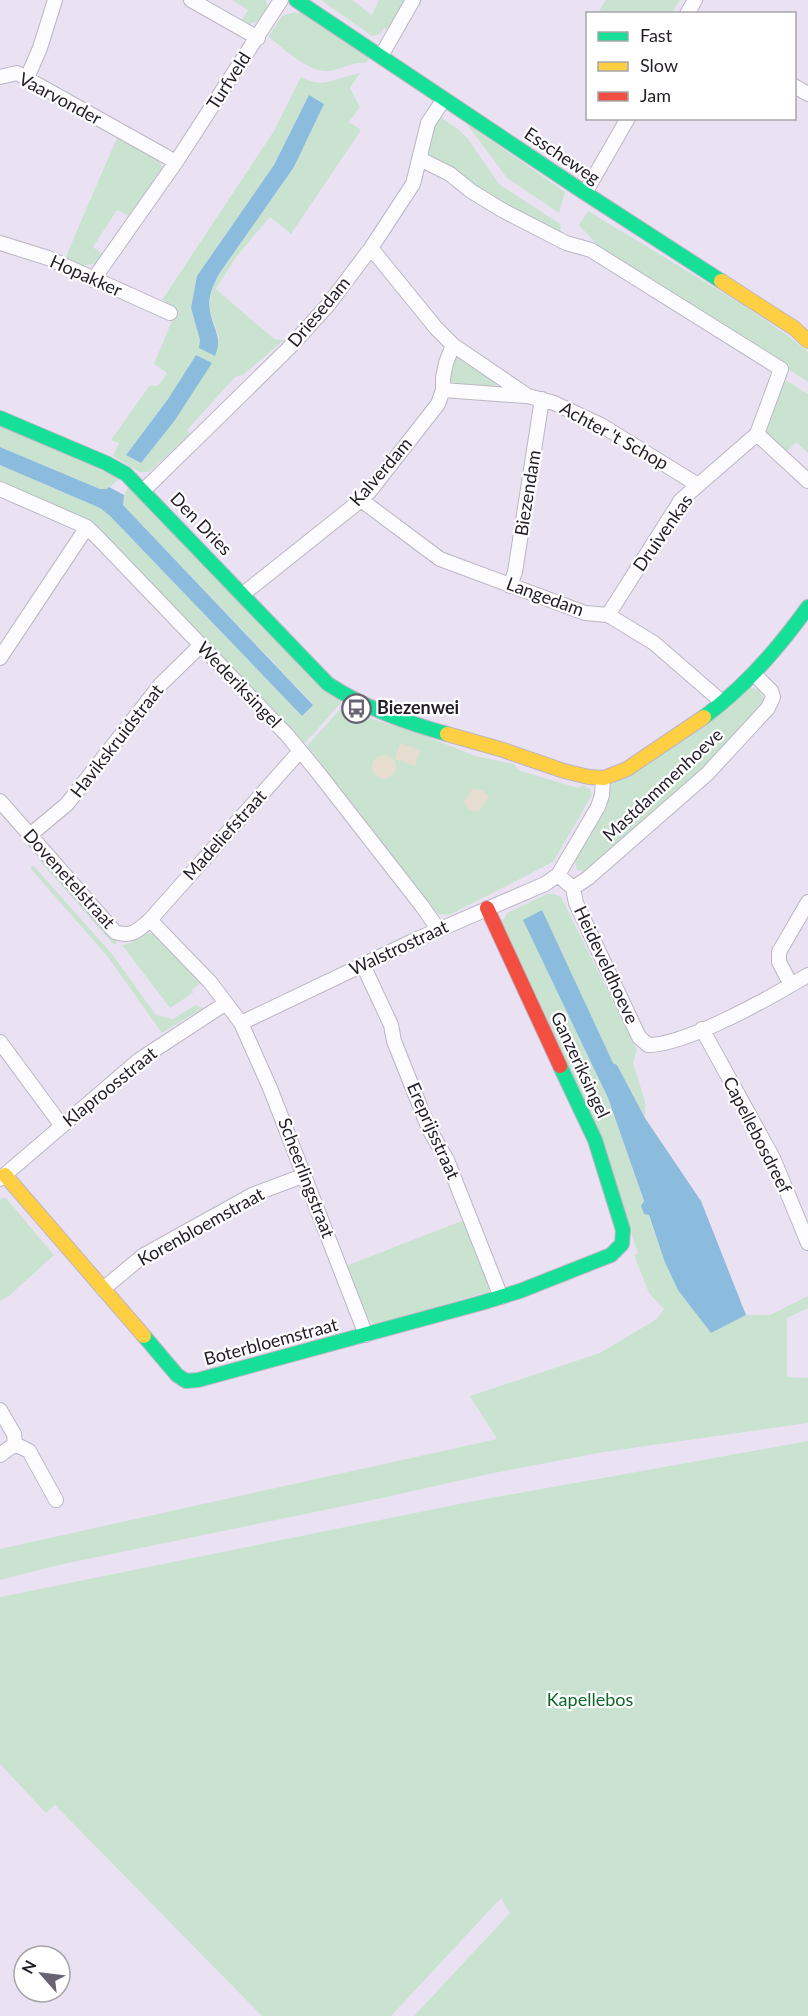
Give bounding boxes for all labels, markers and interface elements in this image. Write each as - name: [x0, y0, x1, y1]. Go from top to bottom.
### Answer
- legend: [586, 12, 796, 120]
- text: Fast: [640, 24, 673, 46]
- street label: Turfveld: [201, 47, 255, 114]
- text: Slow: [640, 54, 678, 76]
- street label: Vaarvonder: [15, 67, 106, 129]
- text: Jam: [640, 84, 671, 106]
- street label: Esscheweg: [520, 122, 605, 189]
- street label: Hopakker: [47, 249, 126, 301]
- street label: Driesedam: [282, 272, 354, 351]
- street label: Achter 't Schop: [556, 396, 673, 474]
- street label: Kalverdam: [345, 433, 416, 510]
- street label: Biezendam: [509, 448, 545, 537]
- street label: Den Dries: [166, 487, 237, 560]
- street label: Druivenkas: [628, 490, 697, 575]
- street label: Langedam: [504, 572, 587, 620]
- street label: Wederiksingel: [193, 636, 286, 732]
- street label: Havikskruidstraat: [65, 679, 168, 801]
- bus stop icon: Biezenwei: [340, 692, 372, 724]
- place label: Biezenwei: [377, 696, 459, 718]
- street label: Mastdammenhoeve: [598, 723, 727, 845]
- street label: Madeliefstraat: [178, 784, 271, 884]
- street label: Dovenetelstraat: [19, 824, 121, 933]
- street label: Heideveldhoeve: [570, 902, 644, 1027]
- street label: Walstrostraat: [346, 914, 452, 980]
- street label: Ganzeriksingel: [547, 1008, 615, 1121]
- street label: Klaproosstraat: [58, 1041, 161, 1131]
- street label: Capellebosdreef: [719, 1072, 797, 1197]
- street label: Ereprijsstraat: [403, 1079, 465, 1183]
- street label: Scheerlingstraat: [274, 1115, 340, 1241]
- street label: Korenbloemstraat: [134, 1182, 268, 1270]
- street label: Boterbloemstraat: [201, 1312, 341, 1369]
- park label: Kapellebos: [547, 1688, 633, 1710]
- north arrow: [12, 1944, 72, 2004]
- text: N: [17, 1957, 40, 1977]

